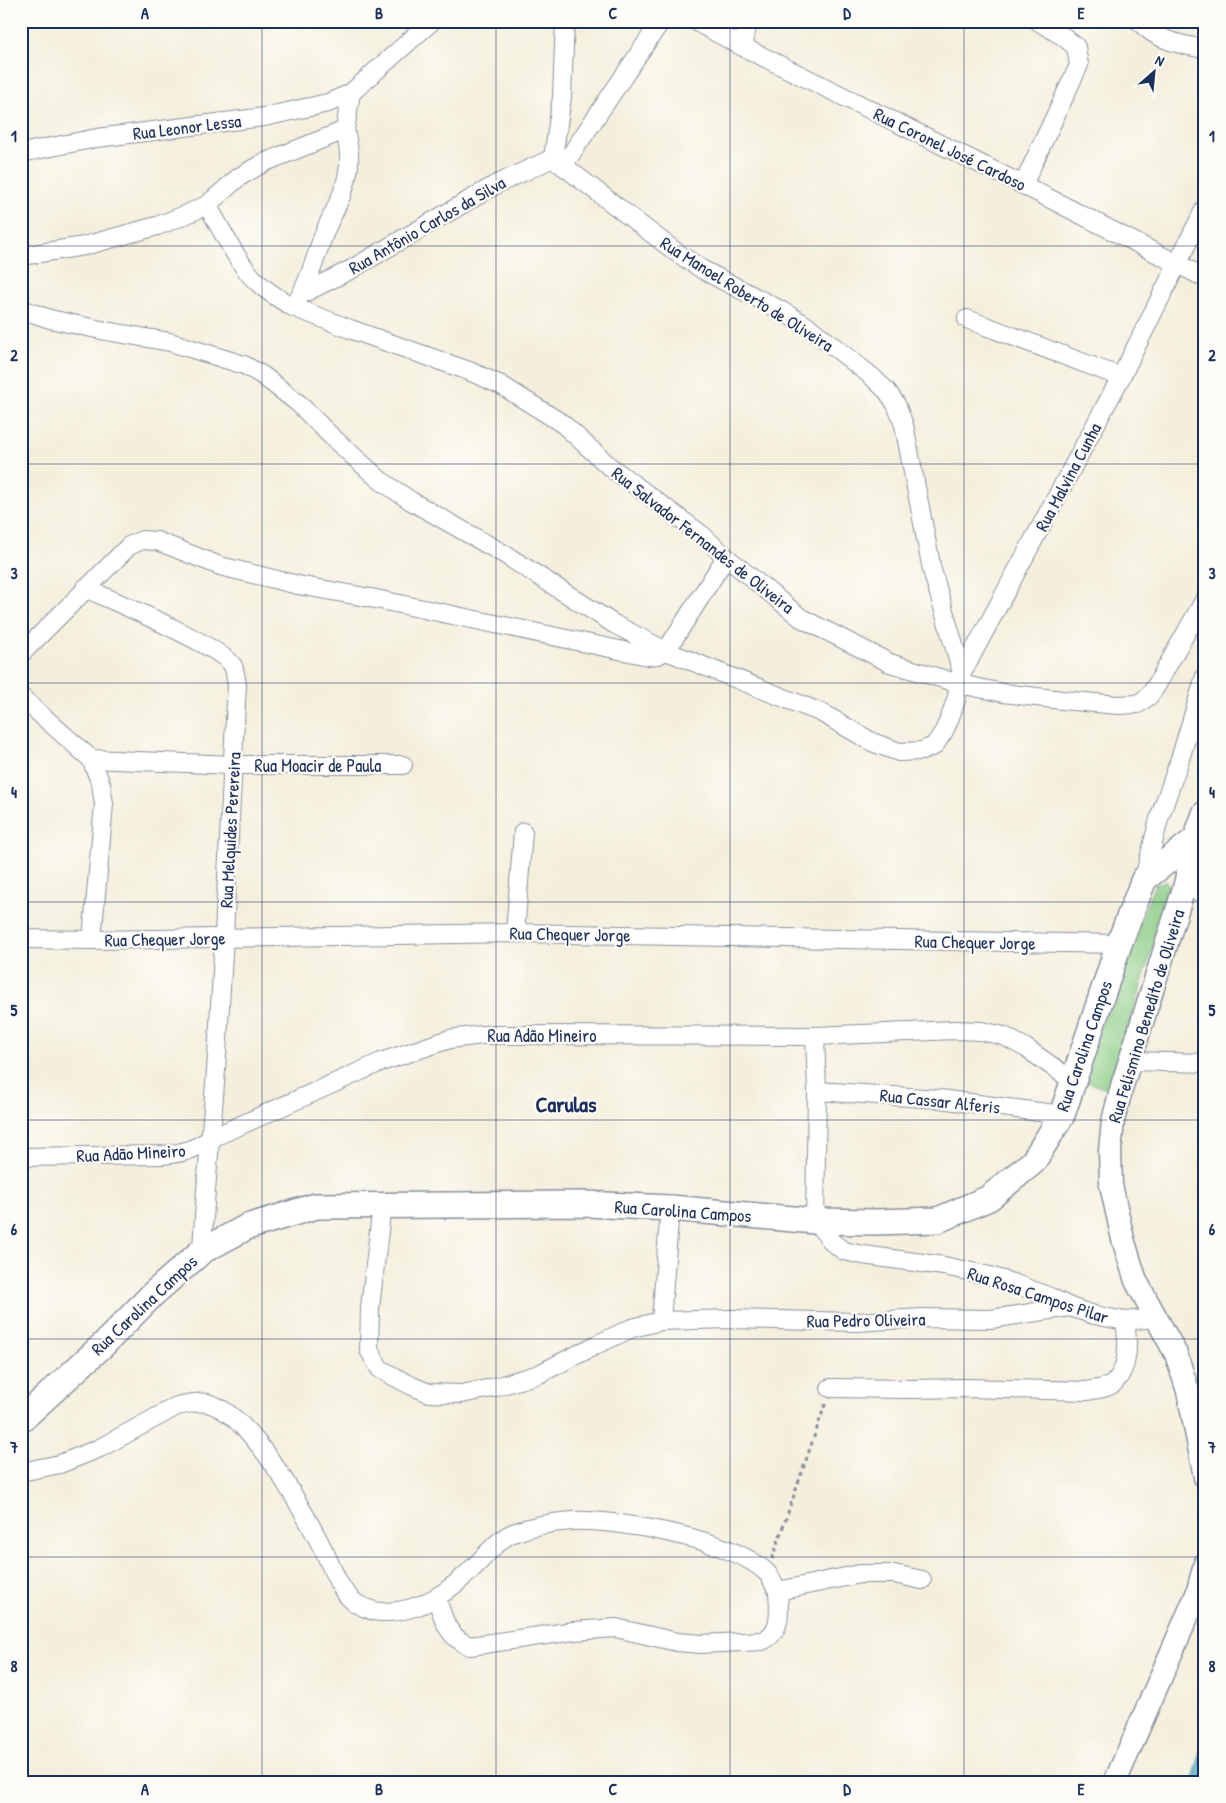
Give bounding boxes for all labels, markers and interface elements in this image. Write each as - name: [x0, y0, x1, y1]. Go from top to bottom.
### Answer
- text: A: [141, 2, 149, 24]
- text: B: [375, 2, 383, 24]
- text: C: [609, 2, 618, 24]
- text: D: [843, 2, 851, 24]
- text: E: [1077, 2, 1085, 24]
- north arrow: [1128, 48, 1178, 98]
- text: N: [1152, 50, 1168, 70]
- street label: Rua Coronel José Cardoso: [870, 101, 1030, 197]
- street label: Rua Leonor Lessa: [131, 108, 243, 146]
- text: 1: [11, 125, 17, 147]
- text: 1: [1209, 125, 1215, 147]
- street label: Rua Antônio Carlos da Silva: [344, 170, 510, 280]
- street label: Rua Manoel Roberto de Oliveira: [656, 230, 838, 358]
- text: 2: [10, 344, 18, 366]
- text: 2: [1208, 344, 1216, 366]
- street label: Rua Malvina Cunha: [1029, 418, 1107, 536]
- street label: Rua Salvador Fernandes de Oliveira: [607, 461, 799, 619]
- text: 3: [10, 562, 18, 584]
- text: 3: [1208, 562, 1216, 584]
- street label: Rua Melquides Perereira: [213, 751, 247, 909]
- street label: Rua Moacir de Paula: [255, 753, 381, 778]
- text: 4: [11, 781, 17, 803]
- text: 4: [1209, 781, 1215, 803]
- street label: Rua Felismino Benedito de Oliveira: [1102, 906, 1190, 1126]
- street label: Rua Chequer Jorge: [509, 920, 631, 948]
- street label: Rua Chequer Jorge: [104, 925, 226, 953]
- street label: Rua Chequer Jorge: [914, 928, 1036, 956]
- street label: Rua Carolina Campos: [1050, 977, 1118, 1115]
- text: 5: [11, 999, 18, 1021]
- text: 5: [1209, 999, 1216, 1021]
- street label: Rua Adão Mineiro: [487, 1023, 597, 1048]
- street label: Rua Cassar Alferis: [879, 1082, 1001, 1120]
- district label: Carulas: [536, 1089, 597, 1119]
- street label: Rua Adão Mineiro: [76, 1138, 186, 1168]
- street label: Rua Carolina Campos: [614, 1194, 752, 1228]
- text: 6: [11, 1218, 18, 1240]
- text: 6: [1209, 1218, 1216, 1240]
- street label: Rua Carolina Campos: [85, 1249, 203, 1361]
- street label: Rua Rosa Campos Pilar: [964, 1260, 1112, 1330]
- street label: Rua Pedro Oliveira: [806, 1306, 926, 1334]
- text: 7: [9, 1436, 18, 1458]
- text: 7: [1207, 1436, 1216, 1458]
- text: 8: [11, 1655, 18, 1677]
- text: 8: [1209, 1655, 1216, 1677]
- text: A: [141, 1778, 149, 1800]
- text: B: [375, 1778, 383, 1800]
- text: C: [609, 1778, 618, 1800]
- text: D: [843, 1778, 851, 1800]
- text: E: [1077, 1778, 1085, 1800]

